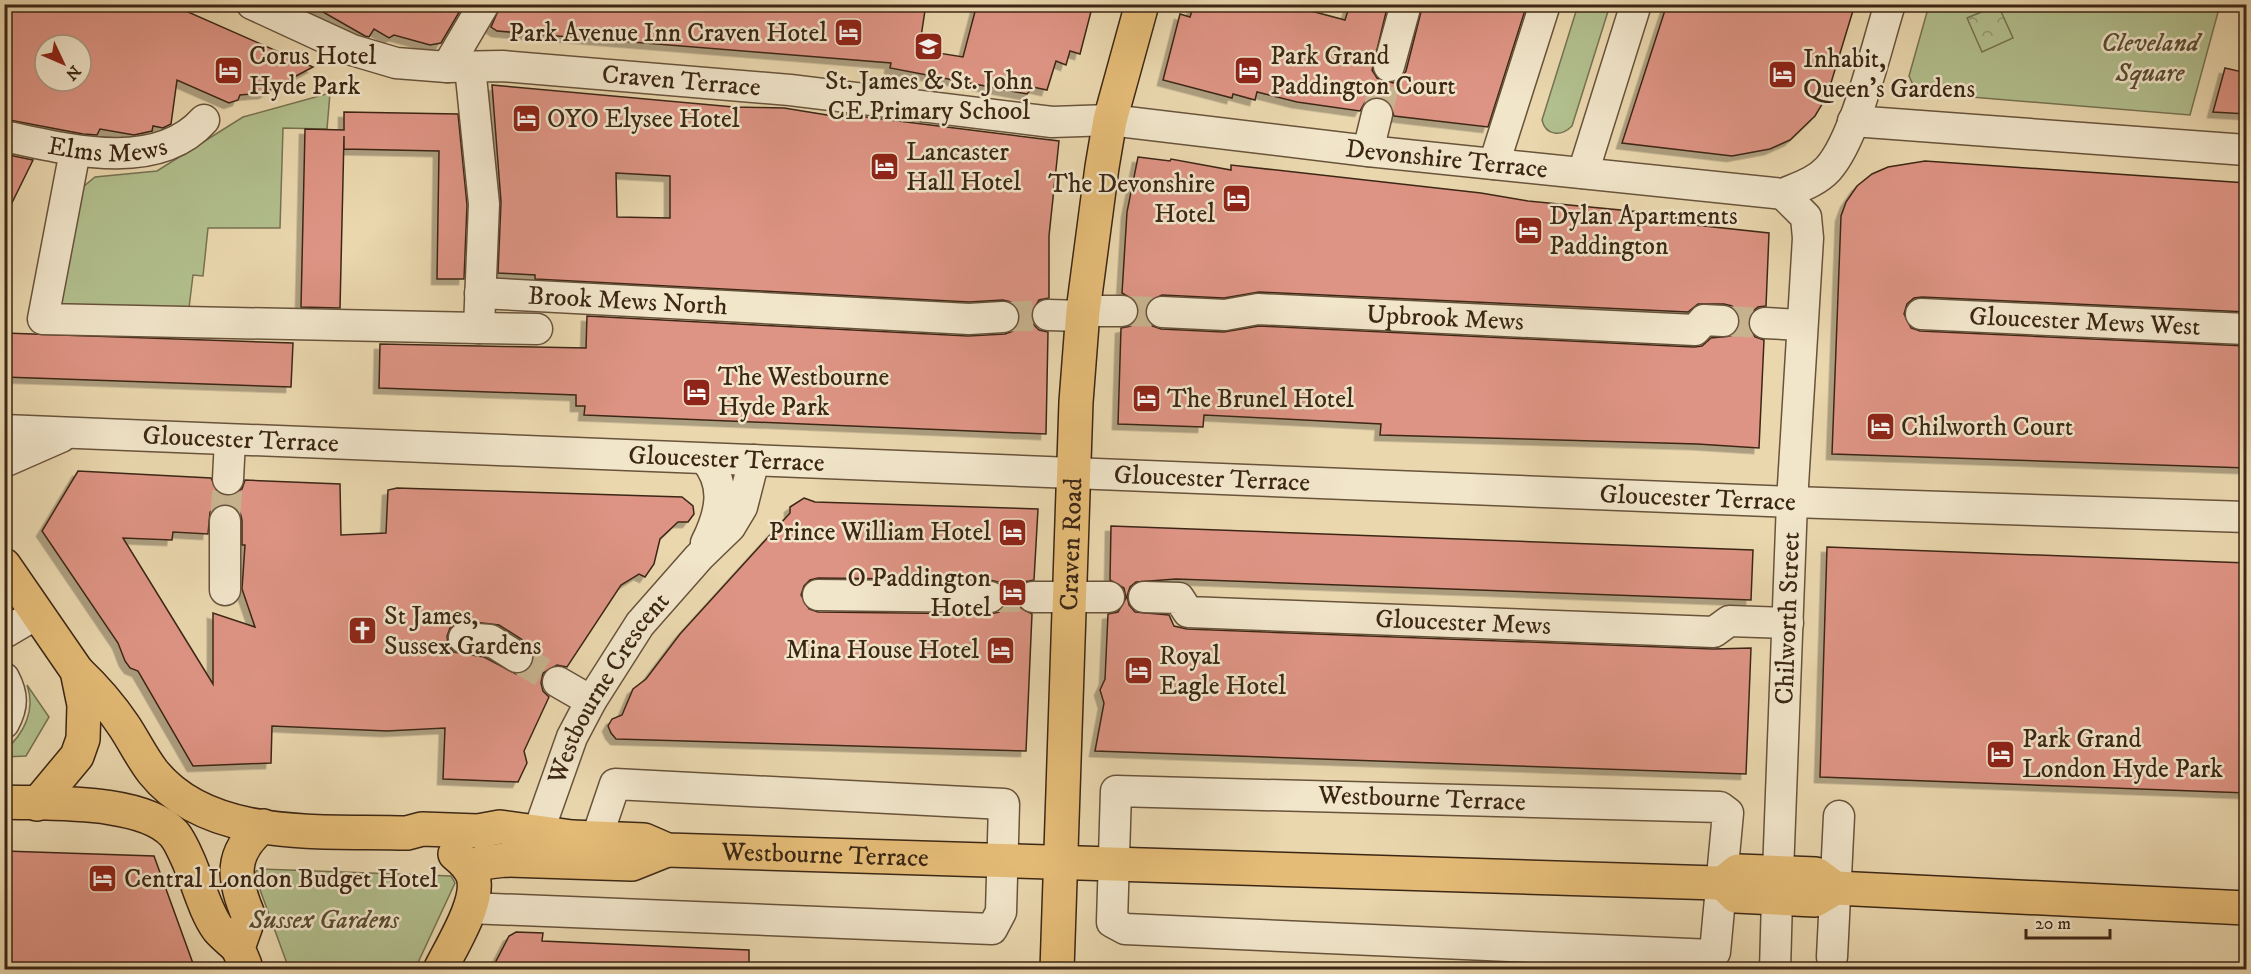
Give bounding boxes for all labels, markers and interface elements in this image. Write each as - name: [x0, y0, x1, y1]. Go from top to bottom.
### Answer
- place label: Park Avenue Inn Craven Hotel: [509, 17, 827, 50]
- hotel icon: Park Avenue Inn Craven Hotel: [832, 17, 864, 49]
- park label: Cleveland Square: [2101, 27, 2203, 90]
- school or university icon: St. James & St. John CE Primary School: [913, 31, 945, 63]
- north arrow: [33, 33, 93, 93]
- place label: Corus Hotel Hyde Park: [249, 40, 377, 103]
- place label: Park Grand Paddington Court: [1270, 40, 1456, 103]
- place label: Inhabit, Queen's Gardens: [1803, 43, 1975, 106]
- hotel icon: Corus Hotel Hyde Park: [212, 55, 244, 87]
- hotel icon: Park Grand Paddington Court: [1233, 55, 1265, 87]
- street label: Craven Terrace: [600, 58, 762, 104]
- hotel icon: Inhabit, Queen's Gardens: [1766, 58, 1798, 90]
- text: N: [61, 61, 85, 84]
- place label: St. James & St. John CE Primary School: [825, 65, 1033, 128]
- hotel icon: OYO Elysee Hotel: [510, 103, 542, 135]
- place label: OYO Elysee Hotel: [547, 103, 740, 136]
- street label: Elms Mews: [45, 129, 171, 170]
- street label: Devonshire Terrace: [1344, 132, 1549, 186]
- place label: Lancaster Hall Hotel: [906, 136, 1021, 199]
- hotel icon: Lancaster Hall Hotel: [869, 151, 901, 183]
- place label: The Devonshire Hotel: [1048, 168, 1215, 231]
- hotel icon: The Devonshire Hotel: [1220, 183, 1252, 215]
- place label: Dylan Apartments Paddington: [1549, 200, 1738, 263]
- hotel icon: Dylan Apartments Paddington: [1512, 215, 1544, 247]
- street label: Brook Mews North: [527, 279, 729, 323]
- street label: Upbrook Mews: [1366, 298, 1525, 338]
- street label: Gloucester Mews West: [1968, 300, 2201, 343]
- place label: The Westbourne Hyde Park: [718, 361, 889, 424]
- hotel icon: The Westbourne Hyde Park: [681, 376, 713, 408]
- hotel icon: The Brunel Hotel: [1130, 383, 1162, 415]
- place label: The Brunel Hotel: [1167, 383, 1354, 416]
- hotel icon: Chilworth Court: [1864, 411, 1896, 443]
- place label: Chilworth Court: [1901, 411, 2073, 444]
- street label: Gloucester Terrace: [142, 419, 340, 460]
- street label: Gloucester Terrace: [628, 439, 825, 480]
- street label: Gloucester Terrace: [1113, 458, 1311, 499]
- street label: Craven Road: [1053, 477, 1090, 611]
- street label: Gloucester Terrace: [1599, 478, 1796, 519]
- place label: Prince William Hotel: [769, 516, 991, 549]
- hotel icon: Prince William Hotel: [996, 516, 1028, 548]
- street label: Chilworth Street: [1768, 531, 1807, 705]
- place label: O Paddington Hotel: [847, 562, 991, 625]
- hotel icon: O Paddington Hotel: [996, 577, 1028, 609]
- street label: Westbourne Crescent: [540, 585, 677, 789]
- place label: St James, Sussex Gardens: [384, 600, 542, 663]
- street label: Gloucester Mews: [1375, 603, 1552, 642]
- church icon: St James, Sussex Gardens: [347, 615, 379, 647]
- place label: Mina House Hotel: [786, 634, 979, 667]
- hotel icon: Mina House Hotel: [984, 634, 1016, 666]
- place label: Royal Eagle Hotel: [1159, 640, 1286, 703]
- hotel icon: Royal Eagle Hotel: [1122, 655, 1154, 687]
- place label: Park Grand London Hyde Park: [2022, 723, 2223, 786]
- hotel icon: Park Grand London Hyde Park: [1985, 738, 2017, 770]
- street label: Westbourne Terrace: [1317, 779, 1526, 819]
- street label: Westbourne Terrace: [720, 835, 929, 875]
- hotel icon: Central London Budget Hotel: [87, 863, 119, 895]
- place label: Central London Budget Hotel: [124, 863, 438, 896]
- scale bar: [2026, 902, 2110, 940]
- park label: Sussex Gardens: [248, 904, 400, 937]
- text: 20 m: [2035, 913, 2071, 935]

